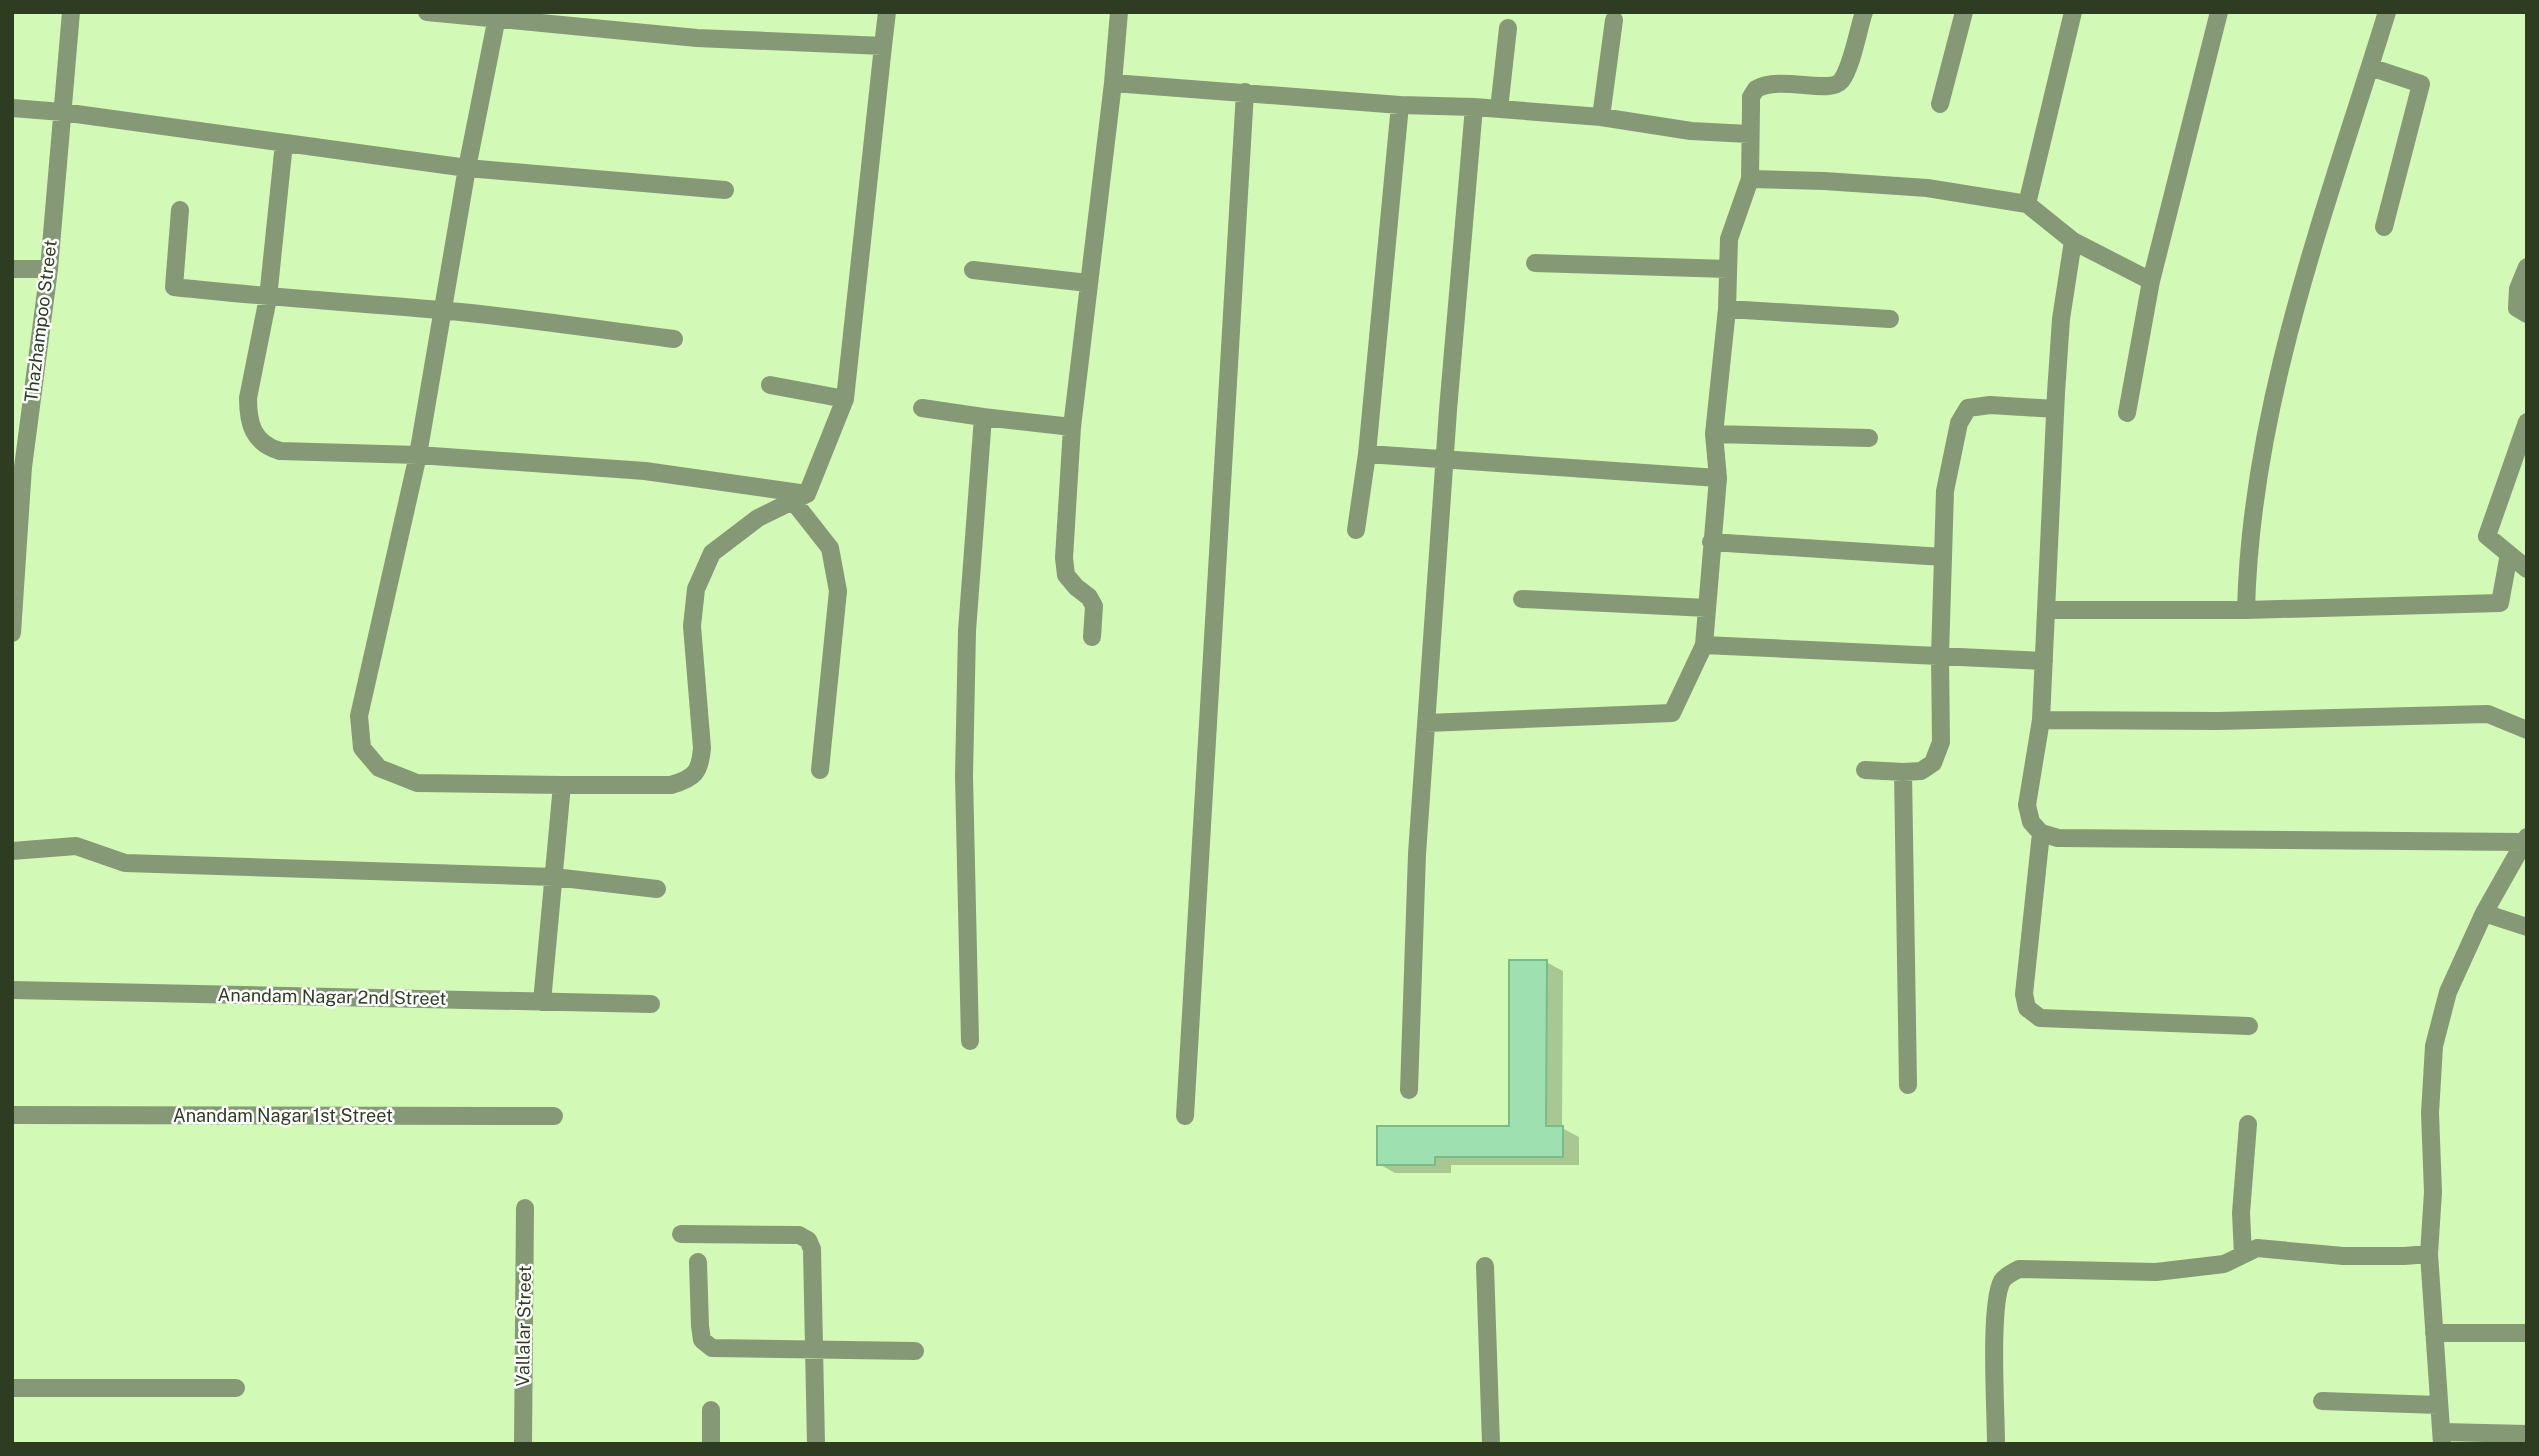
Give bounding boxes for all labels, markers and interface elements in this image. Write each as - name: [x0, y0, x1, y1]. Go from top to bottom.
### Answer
- street label: Thazhampoo Street: [20, 239, 61, 403]
- street label: Anandam Nagar 2nd Street: [217, 984, 447, 1009]
- street label: Anandam Nagar 1st Street: [173, 1105, 393, 1126]
- street label: Vallalar Street: [512, 1265, 535, 1387]

